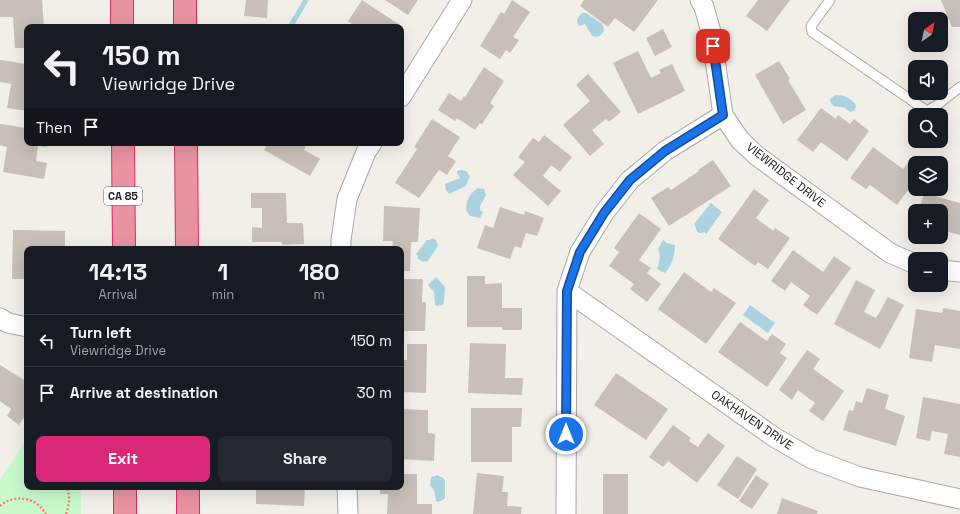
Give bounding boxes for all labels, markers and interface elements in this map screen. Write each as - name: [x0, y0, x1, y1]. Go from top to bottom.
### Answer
- north arrow: [908, 12, 948, 52]
- map controls: [908, 12, 948, 292]
- pin: [696, 29, 730, 63]
- icon: arrive: [702, 35, 724, 57]
- text: 150 m: [102, 37, 181, 73]
- icon: left: [36, 40, 88, 92]
- button: sound: [908, 60, 948, 100]
- text: Viewridge Drive: [102, 72, 235, 95]
- button: search: [908, 108, 948, 148]
- icon: arrive: [80, 116, 102, 138]
- text: Then: [36, 118, 72, 137]
- street label: VIEWRIDGE DRIVE: [743, 139, 829, 211]
- button: layers: [908, 156, 948, 196]
- road number: CA 85: [104, 187, 142, 205]
- button: +: [908, 204, 948, 244]
- button: −: [908, 252, 948, 292]
- text: 14:13: [89, 256, 147, 287]
- text: 1: [218, 256, 228, 287]
- text: 180: [299, 256, 339, 287]
- text: Arrival: [99, 286, 137, 303]
- text: min: [212, 286, 234, 303]
- text: m: [313, 286, 325, 303]
- text: Turn left: [70, 323, 132, 342]
- icon: left: [36, 330, 58, 352]
- text: 150 m: [350, 331, 392, 350]
- text: Viewridge Drive: [70, 342, 166, 359]
- icon: arrive: [36, 382, 58, 404]
- text: Arrive at destination: [70, 383, 218, 402]
- text: 30 m: [357, 383, 392, 402]
- street label: OAKHAVEN DRIVE: [708, 387, 796, 453]
- position arrow: [545, 413, 587, 455]
- button: Exit: [36, 436, 210, 482]
- button: Share: [218, 436, 392, 482]

